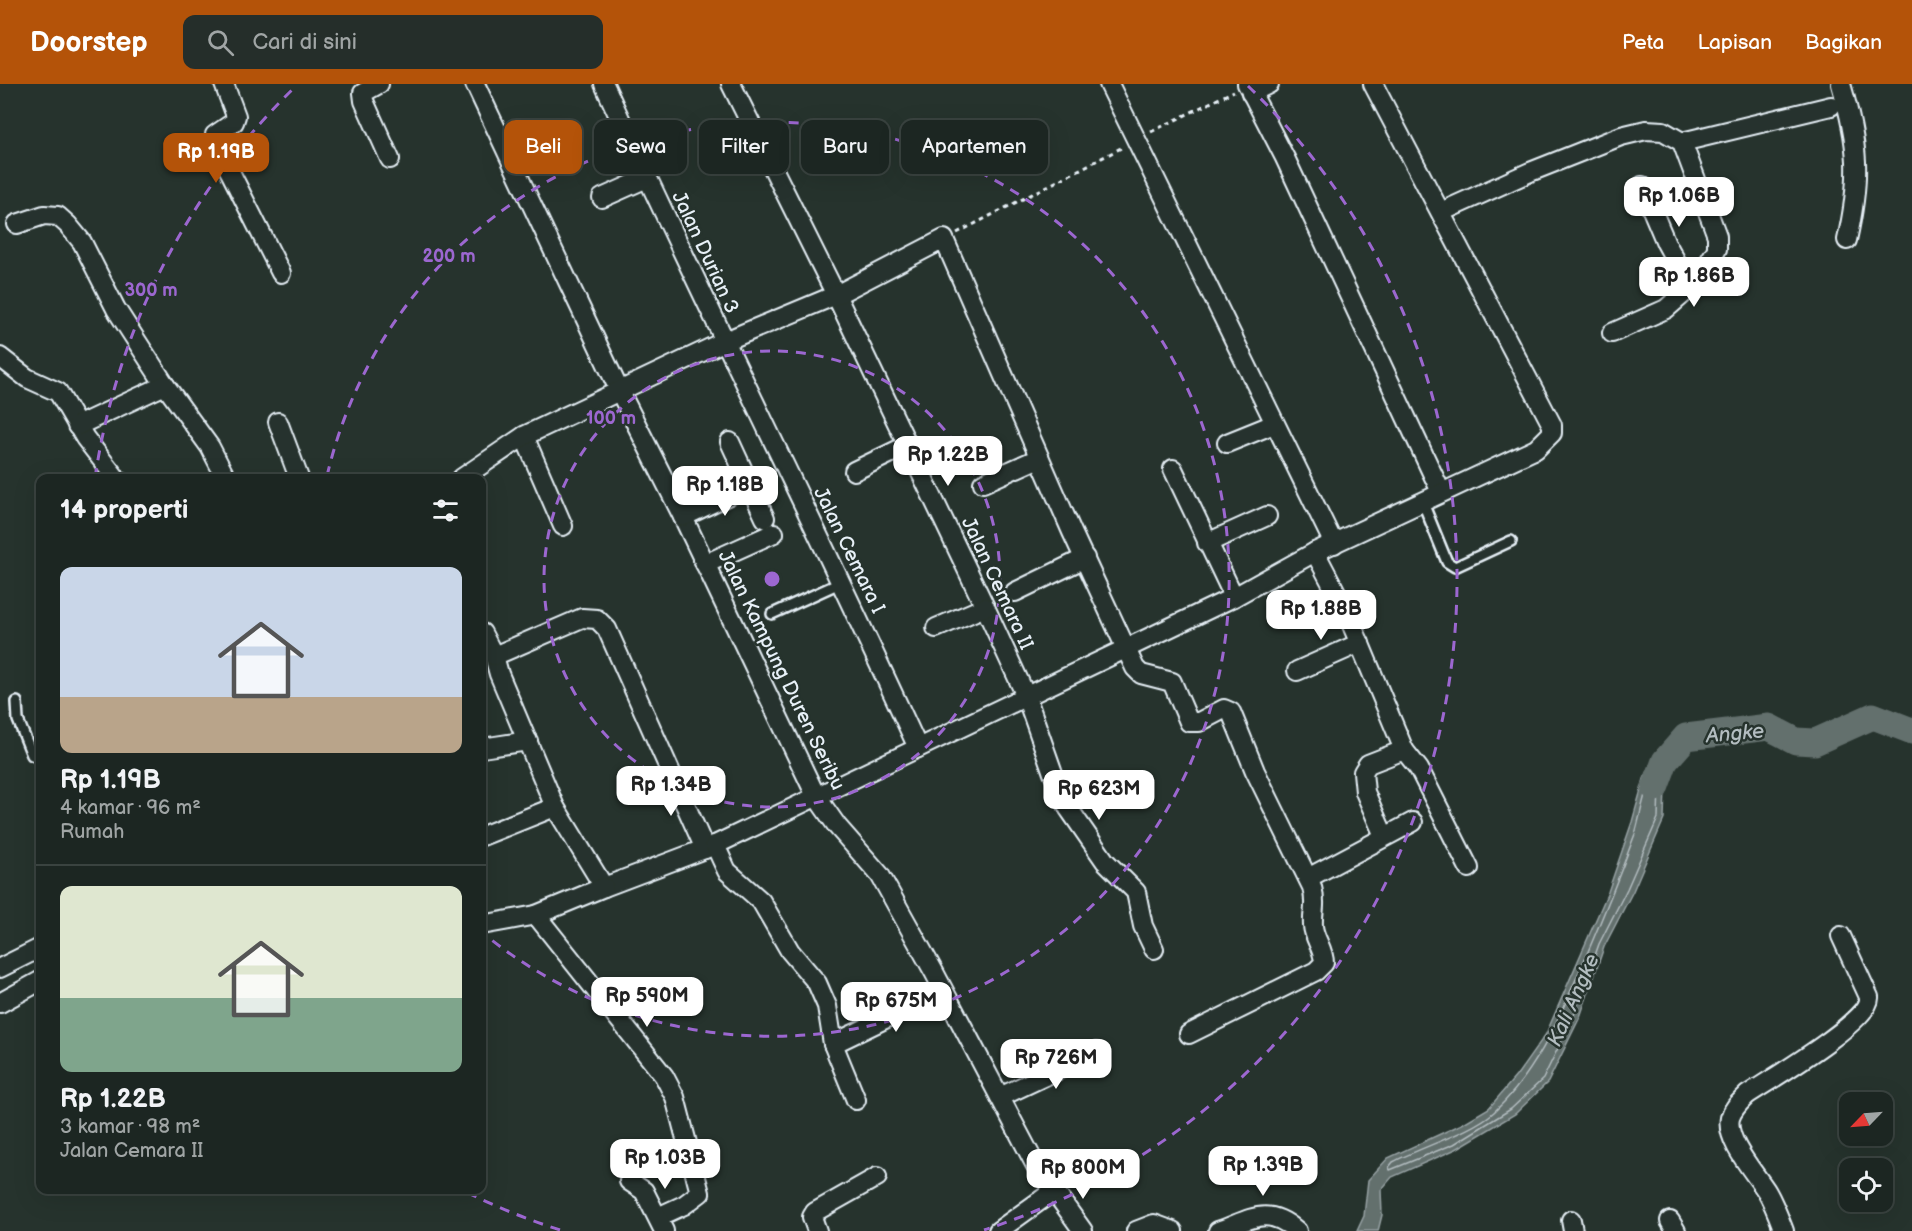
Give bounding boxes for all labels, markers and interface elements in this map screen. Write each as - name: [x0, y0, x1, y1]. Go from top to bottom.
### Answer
- search box: [183, 15, 603, 69]
- text: Doorstep: [30, 26, 147, 59]
- icon: search: [204, 26, 237, 59]
- text: Cari di sini: [252, 29, 357, 56]
- text: Peta: [1622, 30, 1664, 55]
- text: Lapisan: [1697, 30, 1772, 55]
- text: Bagikan: [1805, 30, 1882, 55]
- chip: Beli: [504, 120, 582, 174]
- chip: Sewa: [594, 120, 687, 174]
- chip: Filter: [699, 120, 789, 174]
- chip: Baru: [801, 120, 889, 174]
- chip: Apartemen: [901, 120, 1048, 174]
- pin: Rp 1.19B: [154, 133, 278, 184]
- text: Rp 1.19B: [177, 140, 255, 164]
- pin: Rp 1.06B: [1617, 177, 1741, 228]
- text: Rp 1.06B: [1638, 184, 1720, 208]
- street label: Jalan Durian 3: [666, 188, 744, 317]
- text: 200 m: [422, 246, 476, 267]
- pin: Rp 1.86B: [1632, 257, 1756, 308]
- text: Rp 1.86B: [1653, 264, 1735, 288]
- text: 300 m: [124, 280, 178, 301]
- text: 100 m: [586, 408, 636, 429]
- pin: Rp 1.22B: [886, 436, 1010, 487]
- text: Rp 1.22B: [907, 443, 989, 467]
- pin: Rp 1.18B: [663, 466, 787, 517]
- text: Rp 1.18B: [686, 473, 764, 497]
- street label: Jalan Cemara I: [808, 483, 890, 617]
- icon: filters: [429, 494, 462, 527]
- text: 14 properti: [60, 495, 189, 526]
- street label: Jalan Cemara II: [956, 513, 1038, 654]
- street label: Jalan Kampung Duren Seribu: [713, 547, 850, 794]
- centre of rings: [762, 569, 782, 589]
- pin: Rp 1.88B: [1259, 590, 1383, 641]
- text: Rp 1.88B: [1280, 597, 1362, 621]
- icon: home: [207, 606, 315, 714]
- water label: Angke: [1704, 718, 1765, 749]
- text: Rp 1.19B: [60, 765, 161, 796]
- pin: Rp 1.34B: [609, 766, 733, 817]
- pin: Rp 623M: [1044, 770, 1154, 821]
- text: Rp 1.34B: [631, 773, 711, 797]
- text: Rp 623M: [1057, 777, 1141, 801]
- text: 4 kamar · 96 m²: [60, 796, 201, 820]
- text: Rumah: [60, 820, 124, 844]
- icon: home: [207, 925, 315, 1033]
- water label: Kali Angke: [1542, 950, 1605, 1050]
- pin: Rp 590M: [592, 977, 702, 1028]
- pin: Rp 675M: [841, 982, 951, 1033]
- text: Rp 590M: [605, 984, 689, 1008]
- text: Rp 675M: [855, 989, 937, 1013]
- pin: Rp 726M: [1001, 1039, 1111, 1090]
- text: Rp 726M: [1015, 1046, 1097, 1070]
- text: Rp 1.22B: [60, 1084, 166, 1115]
- north arrow: [1839, 1092, 1893, 1146]
- map controls: [1839, 1092, 1893, 1212]
- text: 3 kamar · 98 m²: [60, 1115, 200, 1139]
- text: Jalan Cemara II: [60, 1139, 204, 1163]
- pin: Rp 1.03B: [603, 1139, 727, 1190]
- text: Rp 1.03B: [624, 1146, 706, 1170]
- pin: Rp 1.39B: [1201, 1146, 1325, 1197]
- pin: Rp 800M: [1028, 1149, 1138, 1200]
- text: Rp 1.39B: [1223, 1153, 1303, 1177]
- text: Rp 800M: [1041, 1156, 1125, 1180]
- button: locate: [1839, 1158, 1893, 1212]

